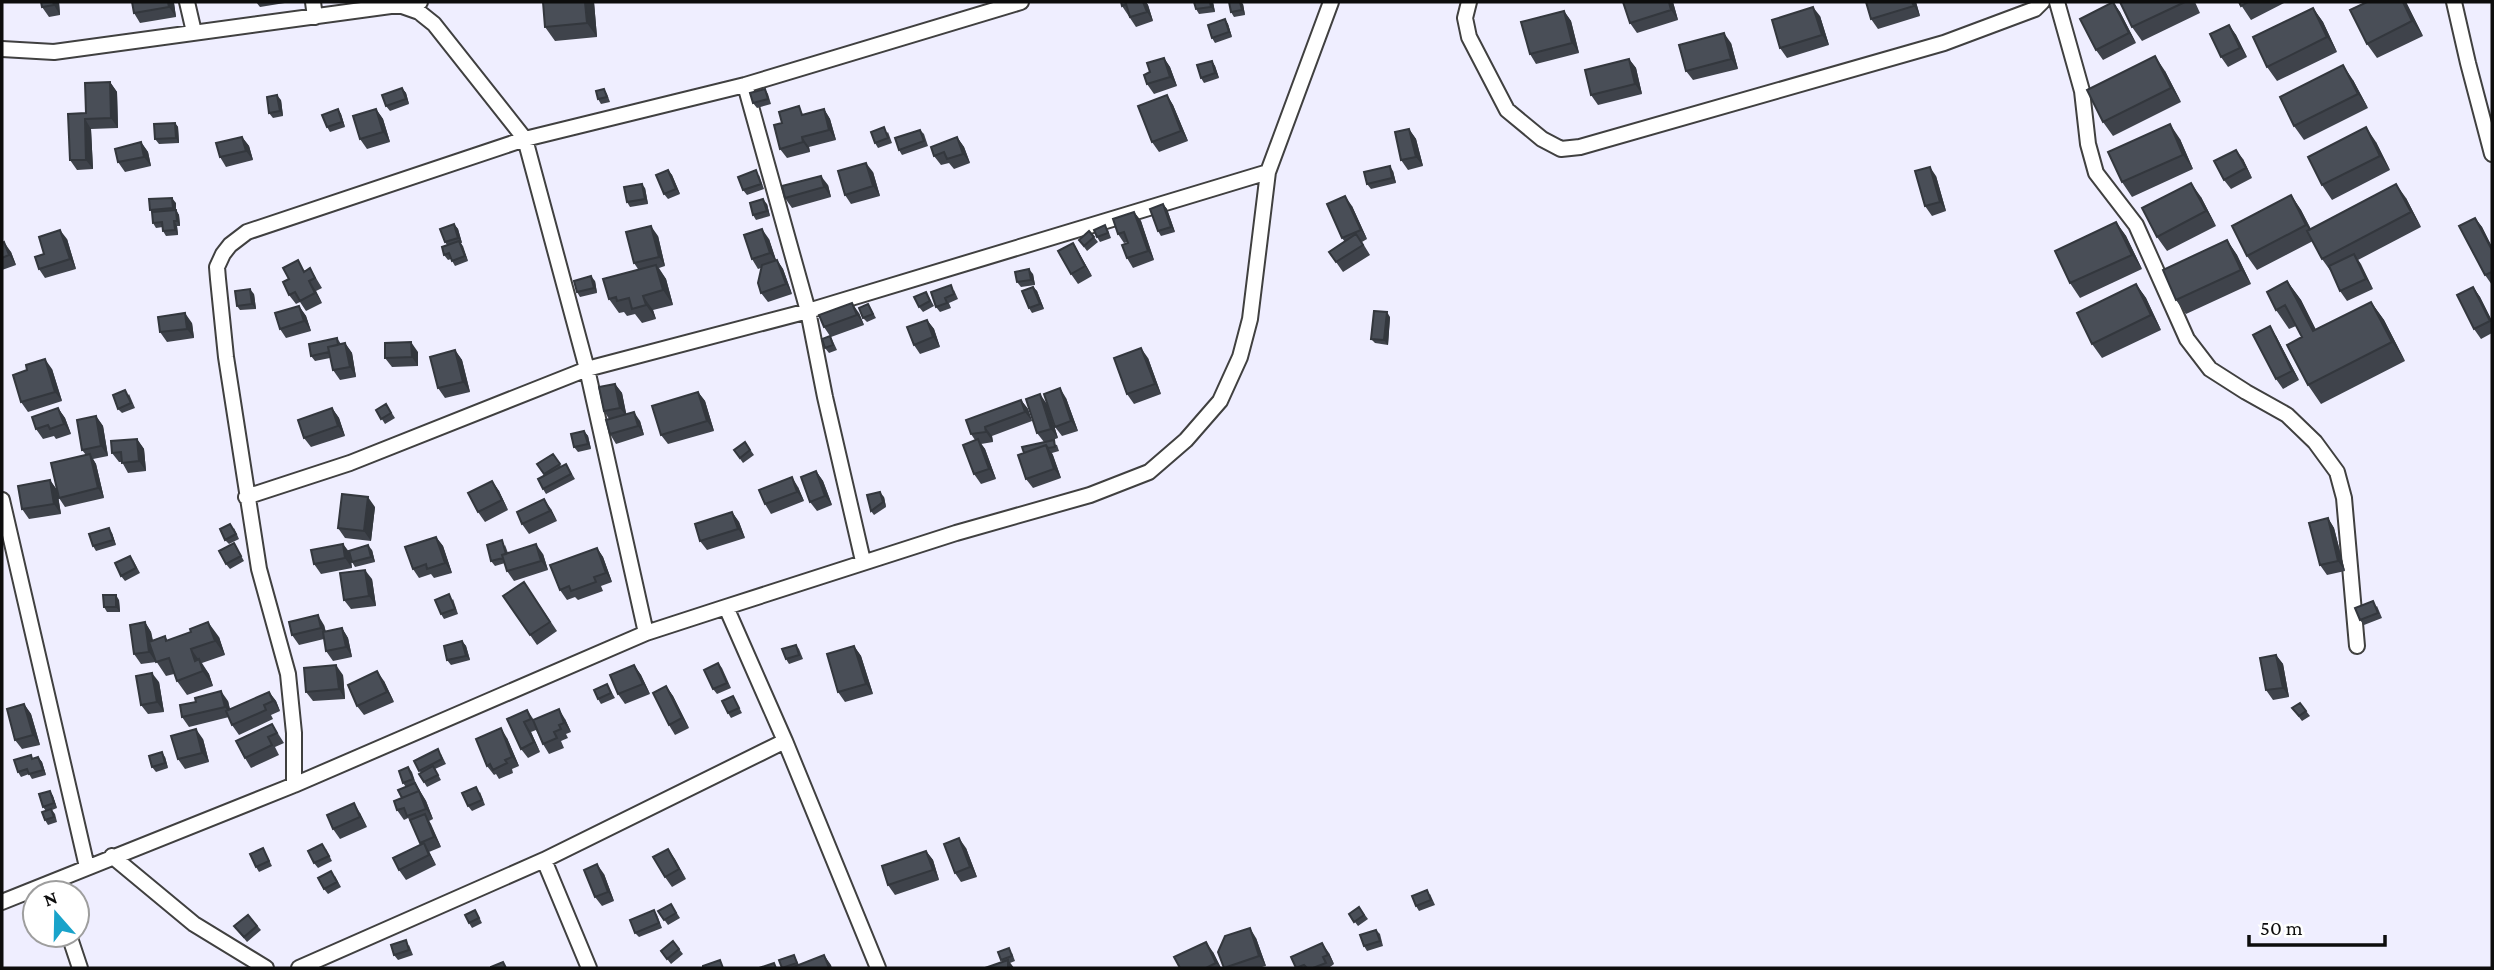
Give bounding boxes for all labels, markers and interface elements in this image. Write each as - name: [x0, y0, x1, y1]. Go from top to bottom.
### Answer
- north arrow: [21, 879, 91, 949]
- text: N: [41, 886, 60, 911]
- scale bar: [2249, 904, 2386, 948]
- text: 50 m: [2260, 916, 2303, 940]

